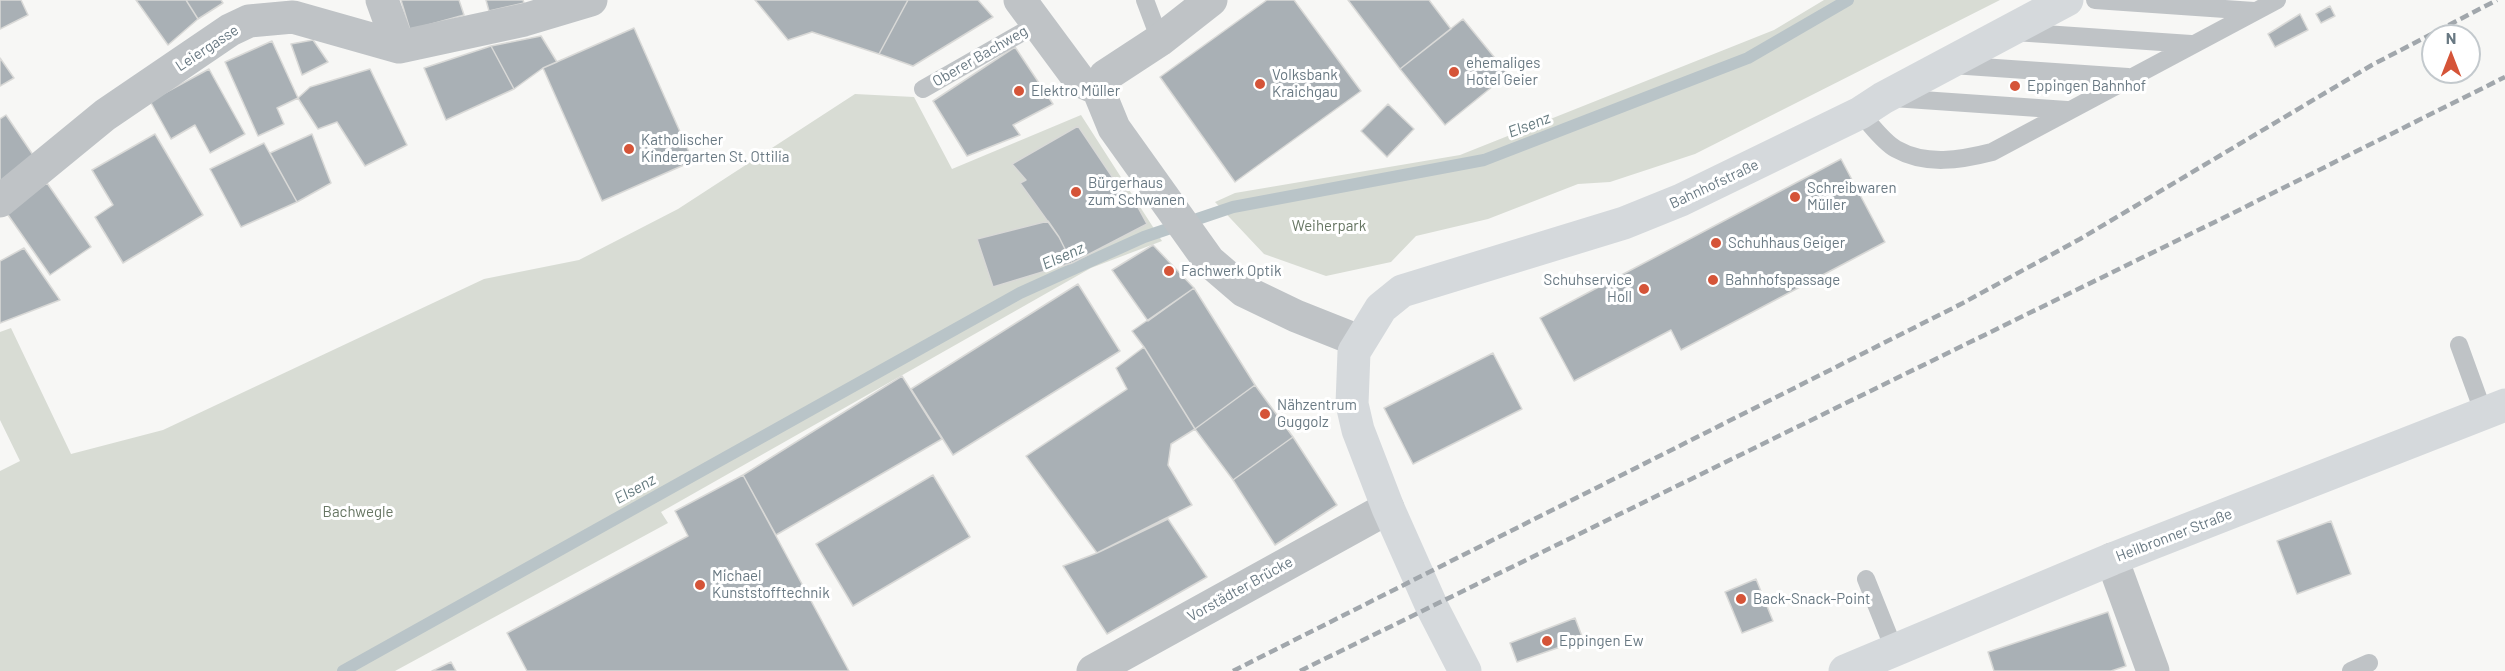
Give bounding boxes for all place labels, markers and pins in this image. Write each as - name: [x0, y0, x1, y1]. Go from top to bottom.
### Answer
- place label: ehemaliges Hotel Geier: [1466, 54, 1540, 89]
- marker: ehemaliges Hotel Geier: [1447, 65, 1461, 79]
- place label: Volksbank Kraichgau: [1272, 66, 1338, 101]
- marker: Volksbank Kraichgau: [1253, 77, 1267, 91]
- place label: Eppingen Bahnhof: [2027, 77, 2146, 95]
- marker: Eppingen Bahnhof: [2008, 79, 2022, 93]
- place label: Elektro Müller: [1031, 82, 1120, 100]
- marker: Elektro Müller: [1012, 84, 1026, 98]
- place label: Katholischer Kindergarten St. Ottilia: [641, 131, 790, 166]
- marker: Katholischer Kindergarten St. Ottilia: [622, 142, 636, 156]
- place label: Bürgerhaus zum Schwanen: [1088, 174, 1185, 209]
- place label: Schreibwaren Müller: [1807, 179, 1897, 214]
- marker: Bürgerhaus zum Schwanen: [1069, 185, 1083, 199]
- marker: Schreibwaren Müller: [1788, 190, 1802, 204]
- place label: Schuhhaus Geiger: [1728, 234, 1845, 252]
- marker: Schuhhaus Geiger: [1709, 236, 1723, 250]
- place label: Fachwerk Optik: [1181, 262, 1281, 280]
- marker: Fachwerk Optik: [1162, 264, 1176, 278]
- place label: Schuhservice Holl: [1543, 271, 1632, 306]
- place label: Bahnhofspassage: [1725, 271, 1840, 289]
- marker: Bahnhofspassage: [1706, 273, 1720, 287]
- marker: Schuhservice Holl: [1637, 282, 1651, 296]
- place label: Nähzentrum Guggolz: [1277, 396, 1357, 431]
- marker: Nähzentrum Guggolz: [1258, 407, 1272, 421]
- place label: Michael Kunststofftechnik: [712, 567, 830, 602]
- marker: Michael Kunststofftechnik: [693, 578, 707, 592]
- place label: Back-Snack-Point: [1753, 590, 1871, 608]
- marker: Back-Snack-Point: [1734, 592, 1748, 606]
- place label: Eppingen Ew: [1559, 632, 1644, 650]
- marker: Eppingen Ew: [1540, 634, 1554, 648]

